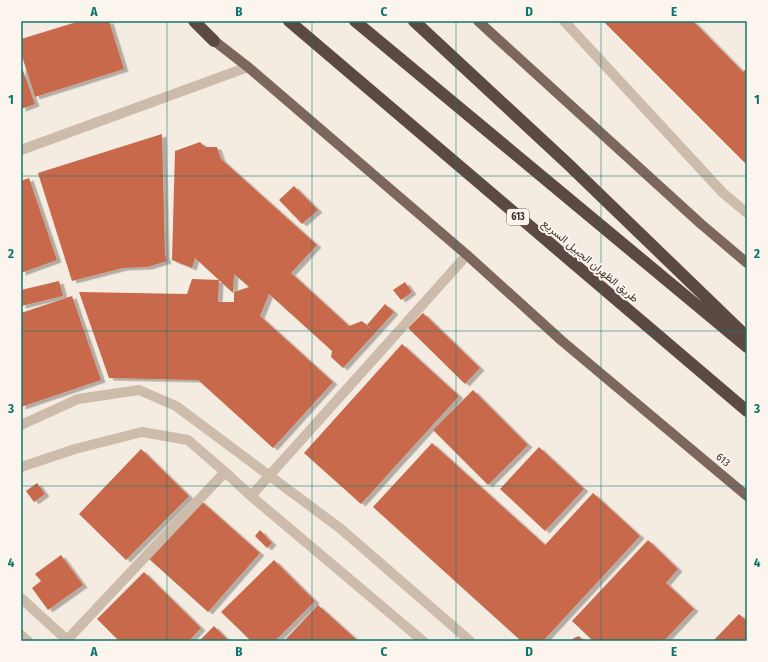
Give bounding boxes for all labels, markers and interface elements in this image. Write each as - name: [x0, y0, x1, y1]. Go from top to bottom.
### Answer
- text: A: [89, 4, 98, 19]
- text: B: [235, 4, 243, 19]
- text: C: [381, 4, 388, 19]
- text: D: [525, 4, 533, 19]
- text: E: [671, 4, 677, 19]
- text: 1: [8, 92, 14, 107]
- text: 1: [754, 92, 760, 107]
- road number: 613: [507, 209, 529, 225]
- street label: طريق الظهران الجبيل السريع: [539, 217, 641, 306]
- text: 2: [7, 246, 14, 261]
- text: 2: [753, 246, 760, 261]
- text: 3: [7, 401, 14, 416]
- text: 3: [753, 401, 760, 416]
- street label: 613: [713, 450, 733, 470]
- text: 4: [8, 555, 15, 570]
- text: 4: [754, 555, 761, 570]
- text: A: [89, 644, 98, 659]
- text: B: [235, 644, 243, 659]
- text: C: [381, 644, 388, 659]
- text: D: [525, 644, 533, 659]
- text: E: [671, 644, 677, 659]

